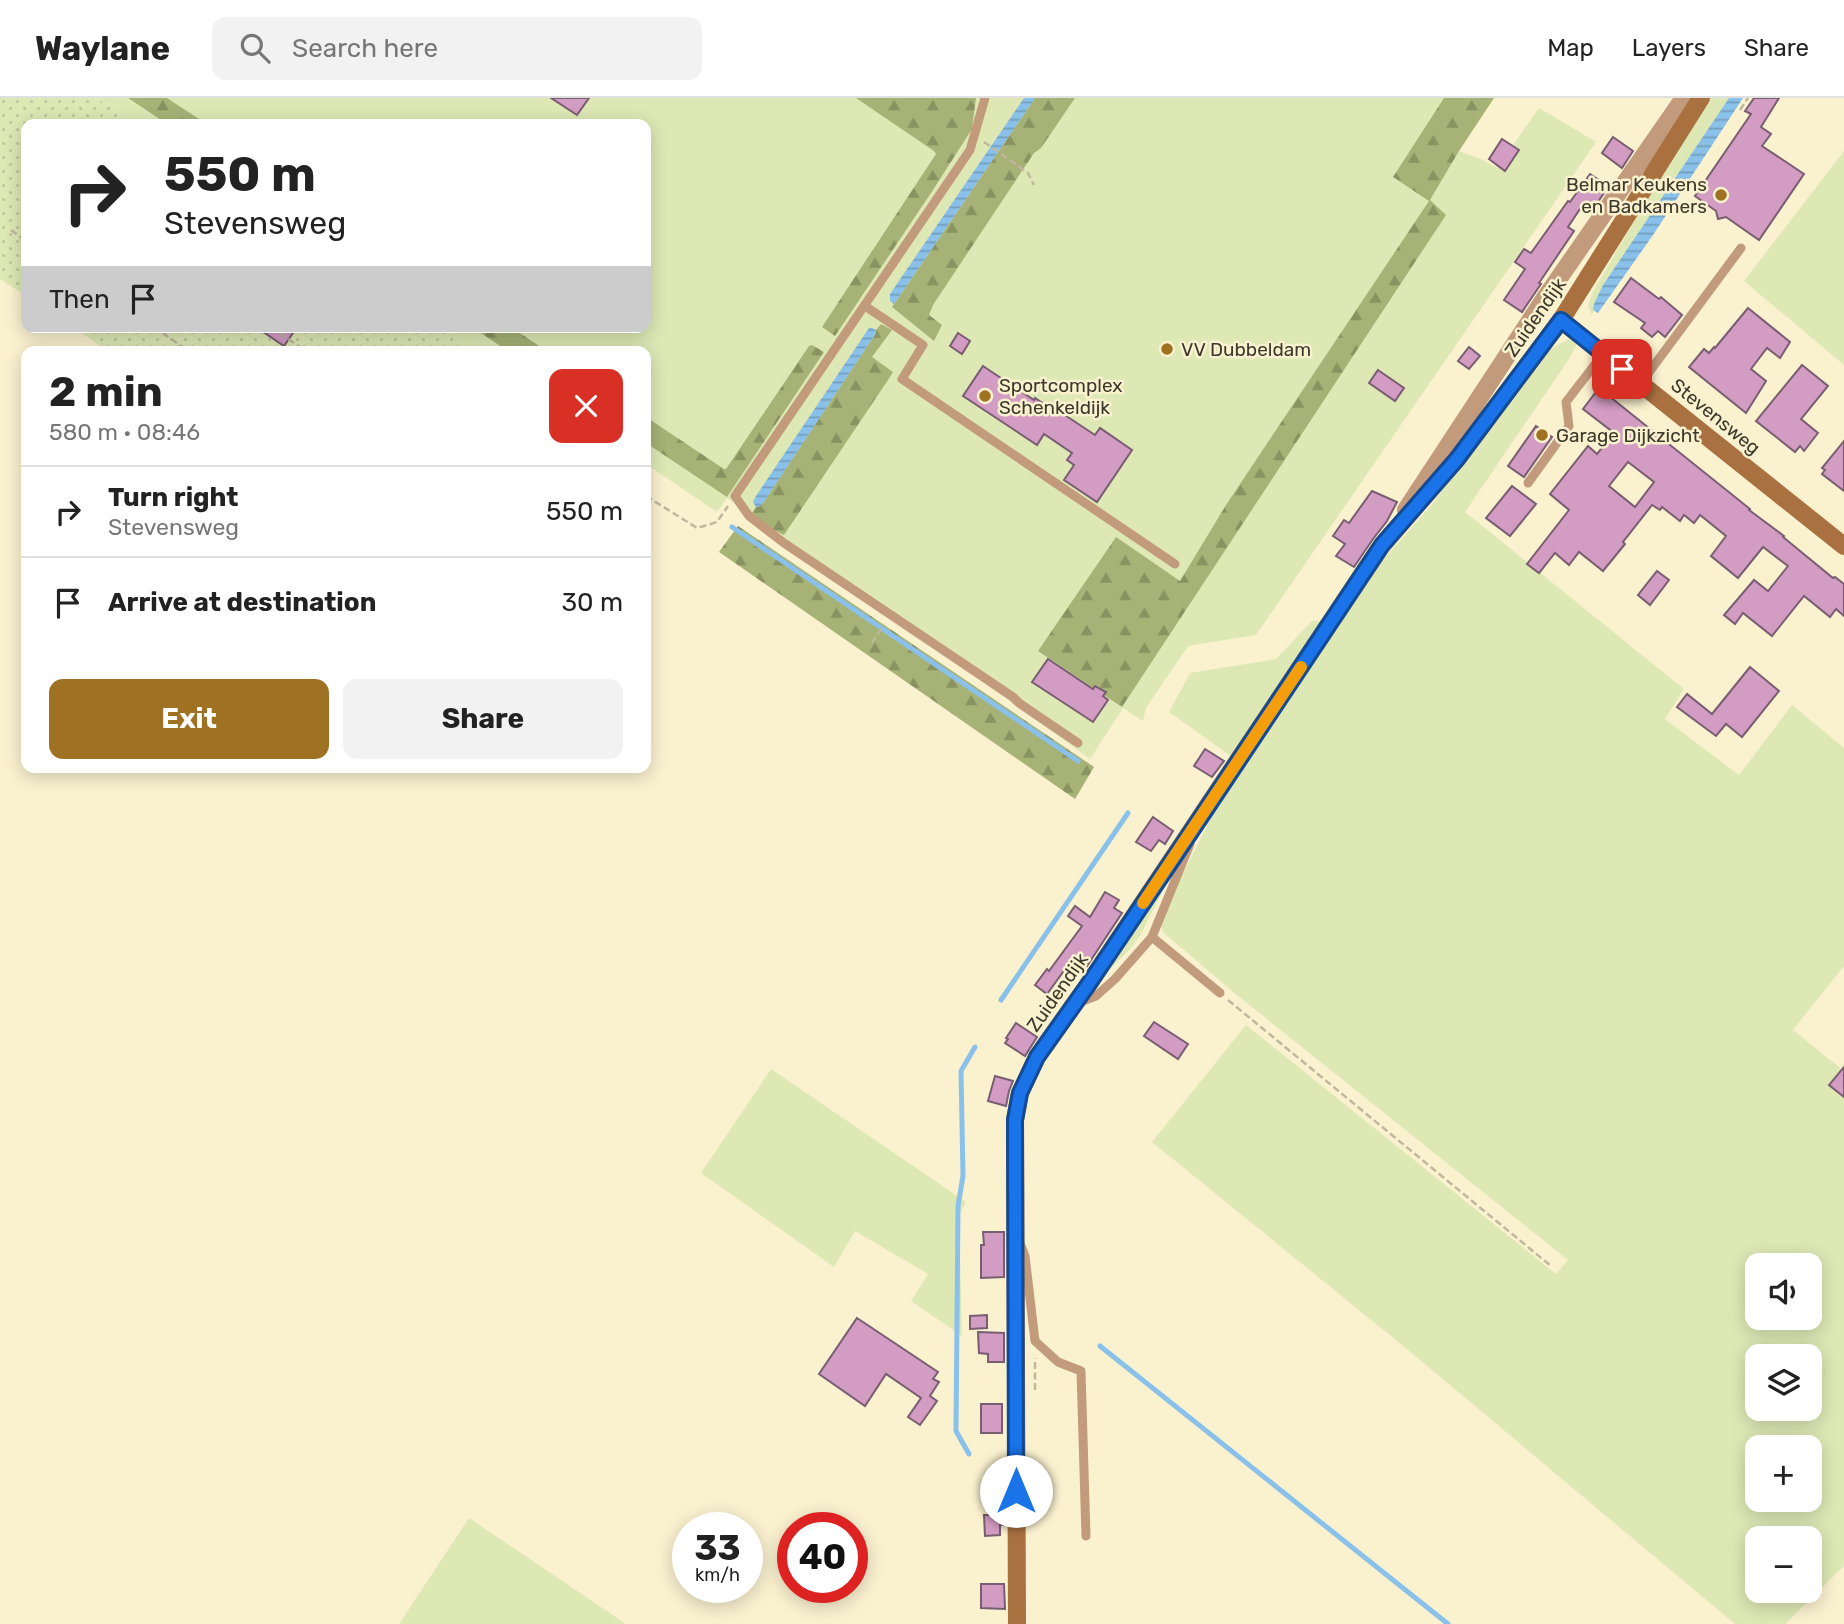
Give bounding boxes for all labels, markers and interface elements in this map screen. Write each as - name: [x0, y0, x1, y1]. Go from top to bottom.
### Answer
- search box: [212, 17, 702, 80]
- text: Waylane: [35, 29, 170, 68]
- icon: search: [236, 29, 274, 67]
- text: Search here: [292, 33, 438, 64]
- text: Map: [1547, 34, 1594, 62]
- text: Layers: [1632, 34, 1706, 62]
- text: Share: [1744, 34, 1809, 62]
- text: 550 m: [164, 145, 316, 203]
- icon: right: [49, 147, 140, 238]
- place label: Belmar Keukens en Badkamers: [1566, 173, 1707, 218]
- marker: Belmar Keukens en Badkamers: [1713, 187, 1729, 203]
- text: Stevensweg: [164, 204, 346, 242]
- street label: Zuidendijk: [1500, 273, 1571, 361]
- icon: arrive: [124, 280, 162, 318]
- text: Then: [49, 284, 110, 315]
- place label: VV Dubbeldam: [1181, 338, 1311, 361]
- pin: [1592, 339, 1652, 399]
- marker: VV Dubbeldam: [1159, 341, 1175, 357]
- icon: arrive: [1603, 350, 1641, 388]
- text: 2 min: [49, 367, 163, 417]
- button: close: [549, 369, 623, 443]
- street label: Stevensweg: [1666, 373, 1765, 459]
- place label: Sportcomplex Schenkeldijk: [999, 374, 1123, 419]
- marker: Sportcomplex Schenkeldijk: [977, 388, 993, 404]
- text: 580 m · 08:46: [49, 418, 200, 446]
- place label: Garage Dijkzicht: [1556, 424, 1700, 447]
- marker: Garage Dijkzicht: [1534, 427, 1550, 443]
- text: Turn right: [108, 482, 238, 513]
- icon: right: [49, 493, 87, 531]
- text: 550 m: [546, 496, 623, 527]
- text: Stevensweg: [108, 513, 239, 541]
- icon: arrive: [49, 584, 87, 622]
- text: Arrive at destination: [108, 587, 376, 618]
- text: 30 m: [561, 587, 623, 618]
- button: Exit: [49, 679, 329, 759]
- button: Share: [343, 679, 623, 759]
- street label: Zuidendijk: [1022, 948, 1093, 1036]
- map controls: [1745, 1253, 1822, 1603]
- button: sound: [1745, 1253, 1822, 1330]
- button: layers: [1745, 1344, 1822, 1421]
- button: +: [1745, 1435, 1822, 1512]
- position arrow: [979, 1454, 1053, 1528]
- speed limit sign: 40: [777, 1512, 868, 1603]
- button: −: [1745, 1526, 1822, 1603]
- text: 33: [694, 1527, 741, 1569]
- text: km/h: [695, 1564, 740, 1586]

